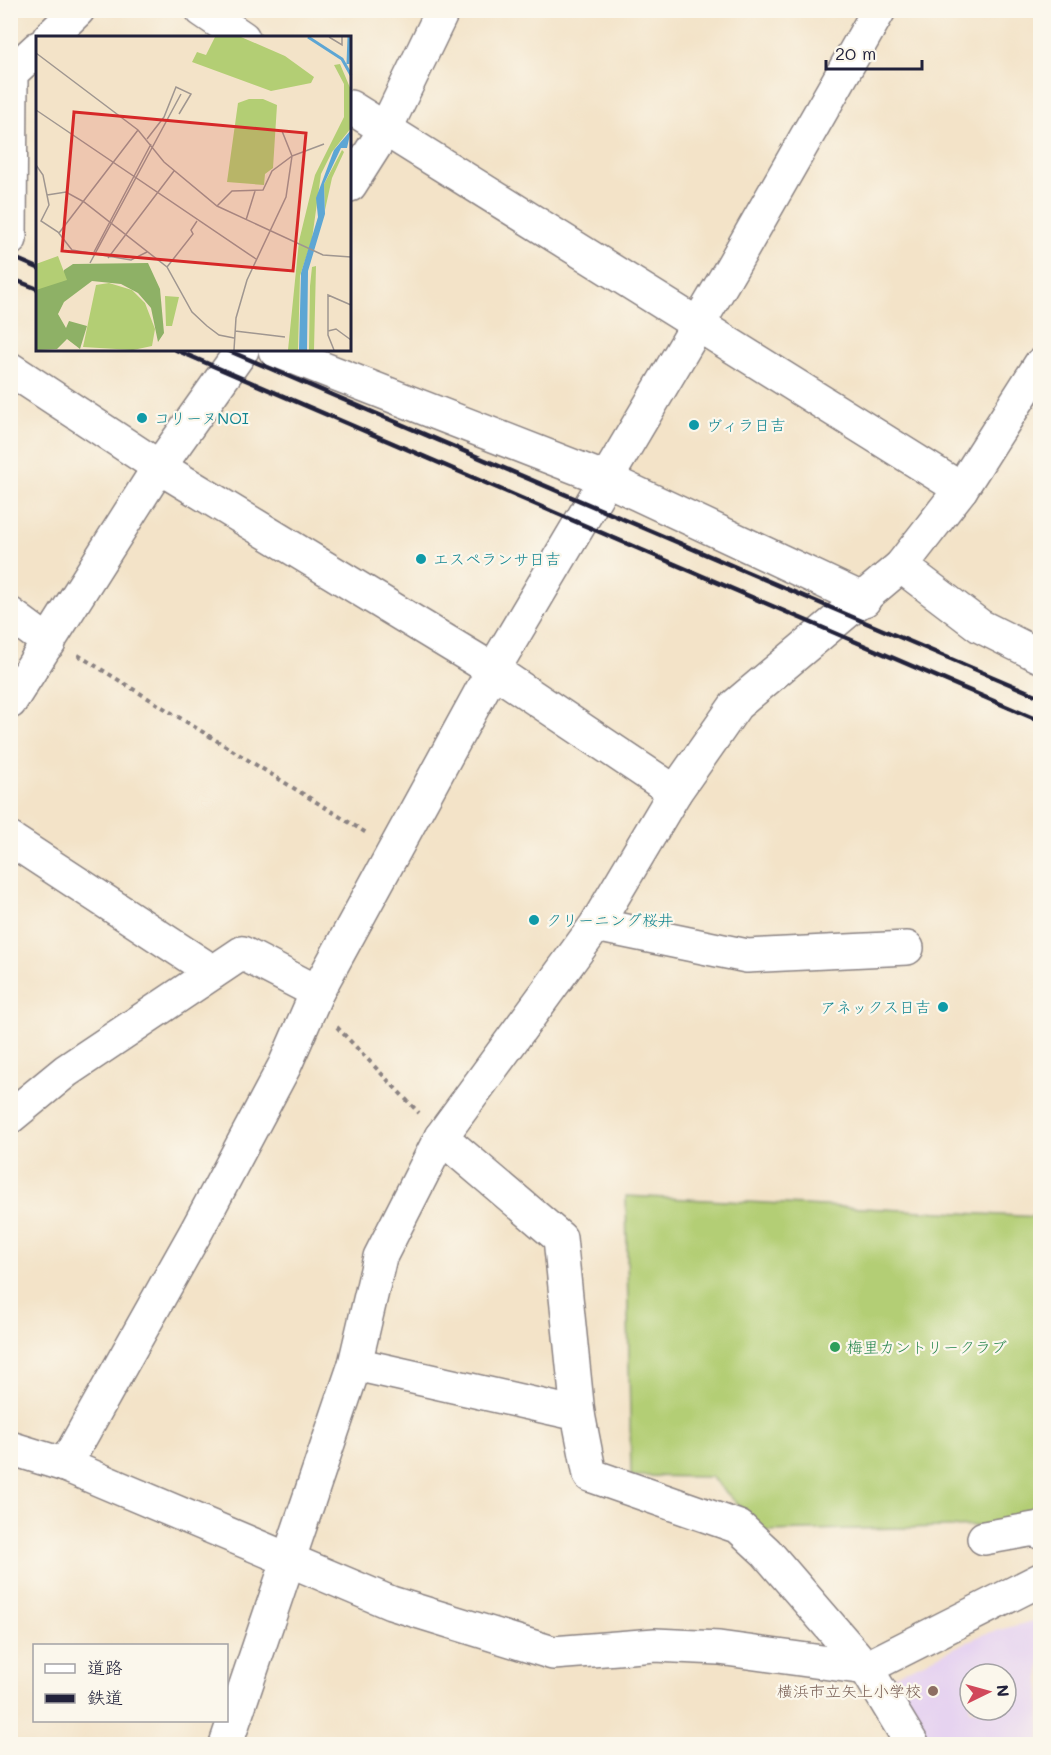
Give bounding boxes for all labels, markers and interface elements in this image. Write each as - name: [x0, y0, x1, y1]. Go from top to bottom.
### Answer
- scale bar: [826, 33, 922, 71]
- inset map: [36, 36, 351, 351]
- text: 20 m: [835, 41, 876, 65]
- place label: コリーヌNOI: [154, 407, 249, 428]
- marker: コリーヌNOI: [135, 411, 149, 425]
- place label: ヴィラ日吉: [706, 414, 786, 435]
- marker: ヴィラ日吉: [687, 418, 701, 432]
- place label: エスペランサ日吉: [433, 548, 561, 569]
- marker: エスペランサ日吉: [414, 552, 428, 566]
- place label: クリーニング桜井: [546, 909, 674, 930]
- marker: クリーニング桜井: [527, 913, 541, 927]
- place label: アネックス日吉: [820, 996, 931, 1017]
- marker: アネックス日吉: [936, 1000, 950, 1014]
- place label: 梅里カントリークラブ: [847, 1336, 1007, 1357]
- marker: 梅里カントリークラブ: [828, 1340, 842, 1354]
- legend: [33, 1644, 228, 1722]
- text: 道路: [87, 1655, 123, 1679]
- north arrow: [958, 1662, 1018, 1722]
- place label: 横浜市立矢上小学校: [777, 1680, 921, 1701]
- marker: 横浜市立矢上小学校: [926, 1684, 940, 1698]
- text: N: [992, 1684, 1014, 1698]
- text: 鉄道: [87, 1685, 123, 1709]

